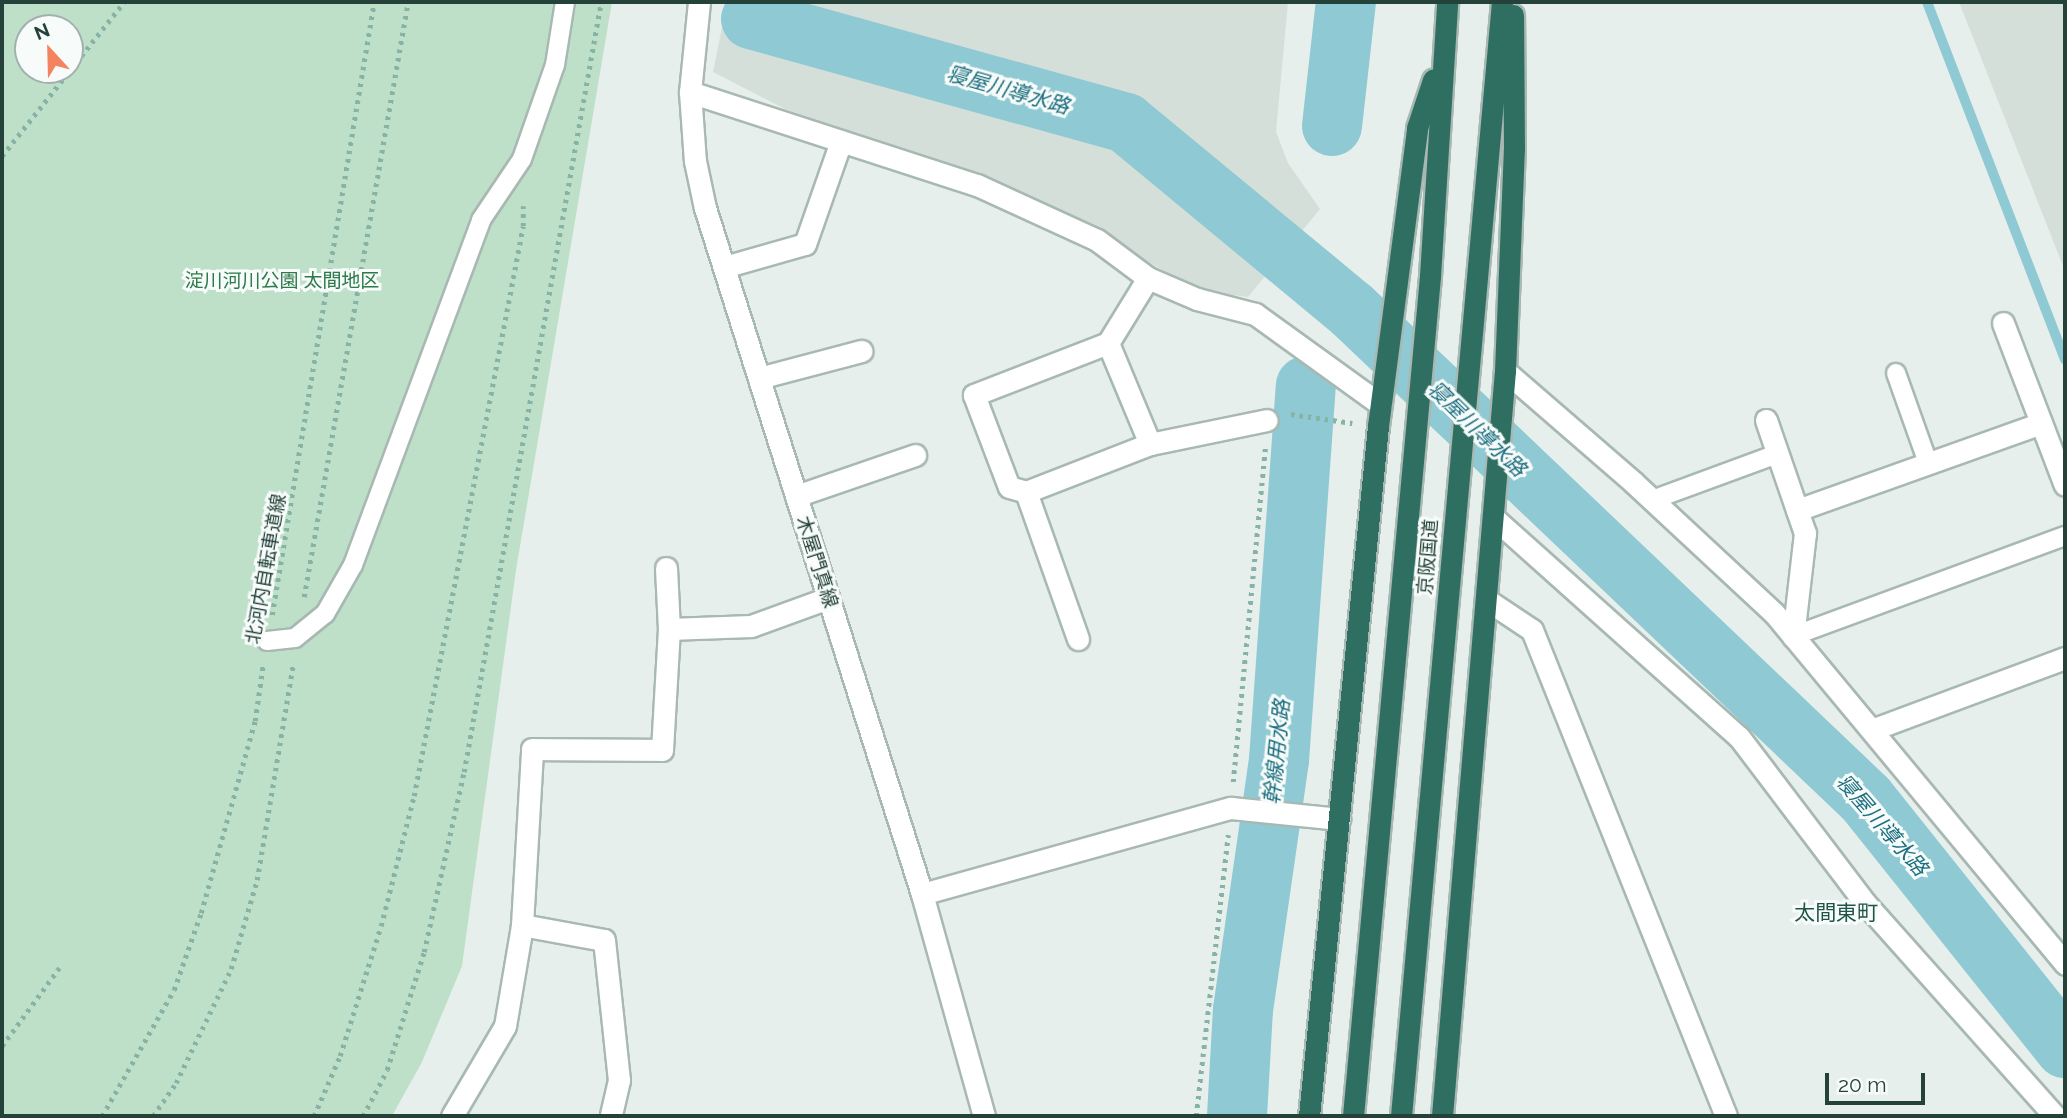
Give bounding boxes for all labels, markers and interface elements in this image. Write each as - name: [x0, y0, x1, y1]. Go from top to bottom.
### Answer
- north arrow: [14, 14, 84, 84]
- text: N: [31, 18, 53, 44]
- water label: 寝屋川導水路: [944, 61, 1072, 119]
- park label: 淀川河川公園 太間地区: [185, 270, 379, 292]
- water label: 寝屋川導水路: [1423, 376, 1531, 482]
- street label: 北河内自転車道線: [242, 492, 290, 646]
- street label: 木屋門真線: [791, 513, 843, 611]
- street label: 京阪国道: [1413, 518, 1443, 596]
- water label: 幹線用水路: [1259, 698, 1295, 806]
- water label: 寝屋川導水路: [1831, 769, 1933, 881]
- district label: 太間東町: [1794, 900, 1878, 926]
- scale bar: [1829, 1058, 1929, 1102]
- text: 20 m: [1838, 1072, 1886, 1097]

